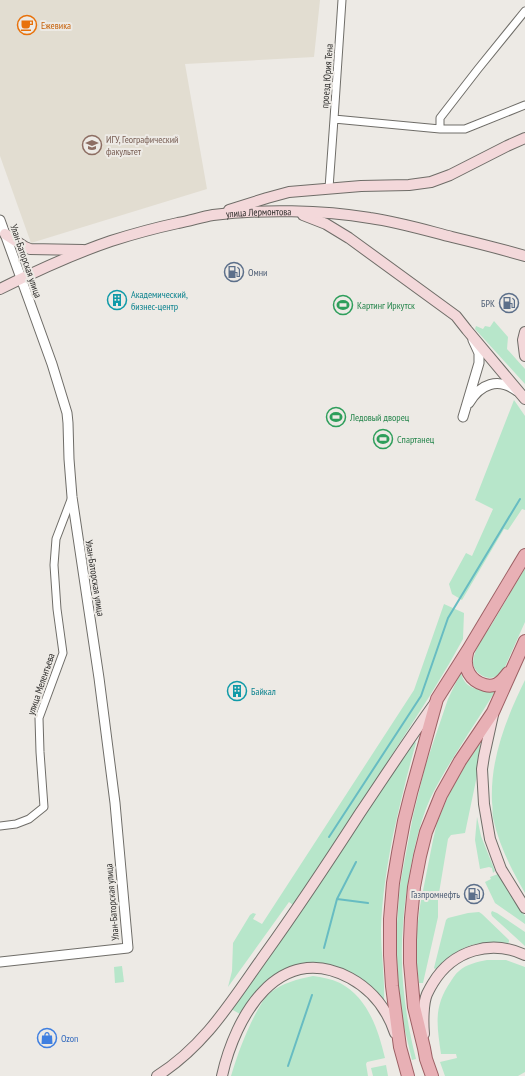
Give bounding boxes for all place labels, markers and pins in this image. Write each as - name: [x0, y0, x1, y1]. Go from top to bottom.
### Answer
- cafe icon: Ежевика: [16, 14, 38, 36]
- place label: Ежевика: [41, 19, 71, 32]
- place label: ИГУ, Географический факультет: [106, 133, 178, 158]
- school or university icon: ИГУ, Географический факультет: [81, 134, 103, 156]
- fuel station icon: Омни: [223, 261, 245, 283]
- place label: Омни: [248, 266, 267, 279]
- place label: Академический, бизнес-центр: [131, 288, 188, 313]
- building icon: Академический, бизнес-центр: [106, 289, 128, 311]
- fuel station icon: БРК: [498, 292, 520, 314]
- sports icon: Картинг Иркутск: [332, 294, 354, 316]
- place label: БРК: [481, 297, 495, 310]
- place label: Картинг Иркутск: [357, 299, 415, 312]
- sports icon: Ледовый дворец: [325, 406, 347, 428]
- place label: Ледовый дворец: [349, 411, 410, 424]
- sports icon: Спартанец: [372, 428, 394, 450]
- place label: Спартанец: [397, 433, 435, 446]
- building icon: Байкал: [226, 680, 248, 702]
- place label: Байкал: [251, 685, 276, 698]
- fuel station icon: Газпромнефть: [463, 883, 485, 905]
- place label: Газпромнефть: [411, 888, 460, 901]
- shop icon: Ozon: [36, 1027, 58, 1049]
- place label: Ozon: [61, 1032, 79, 1045]

